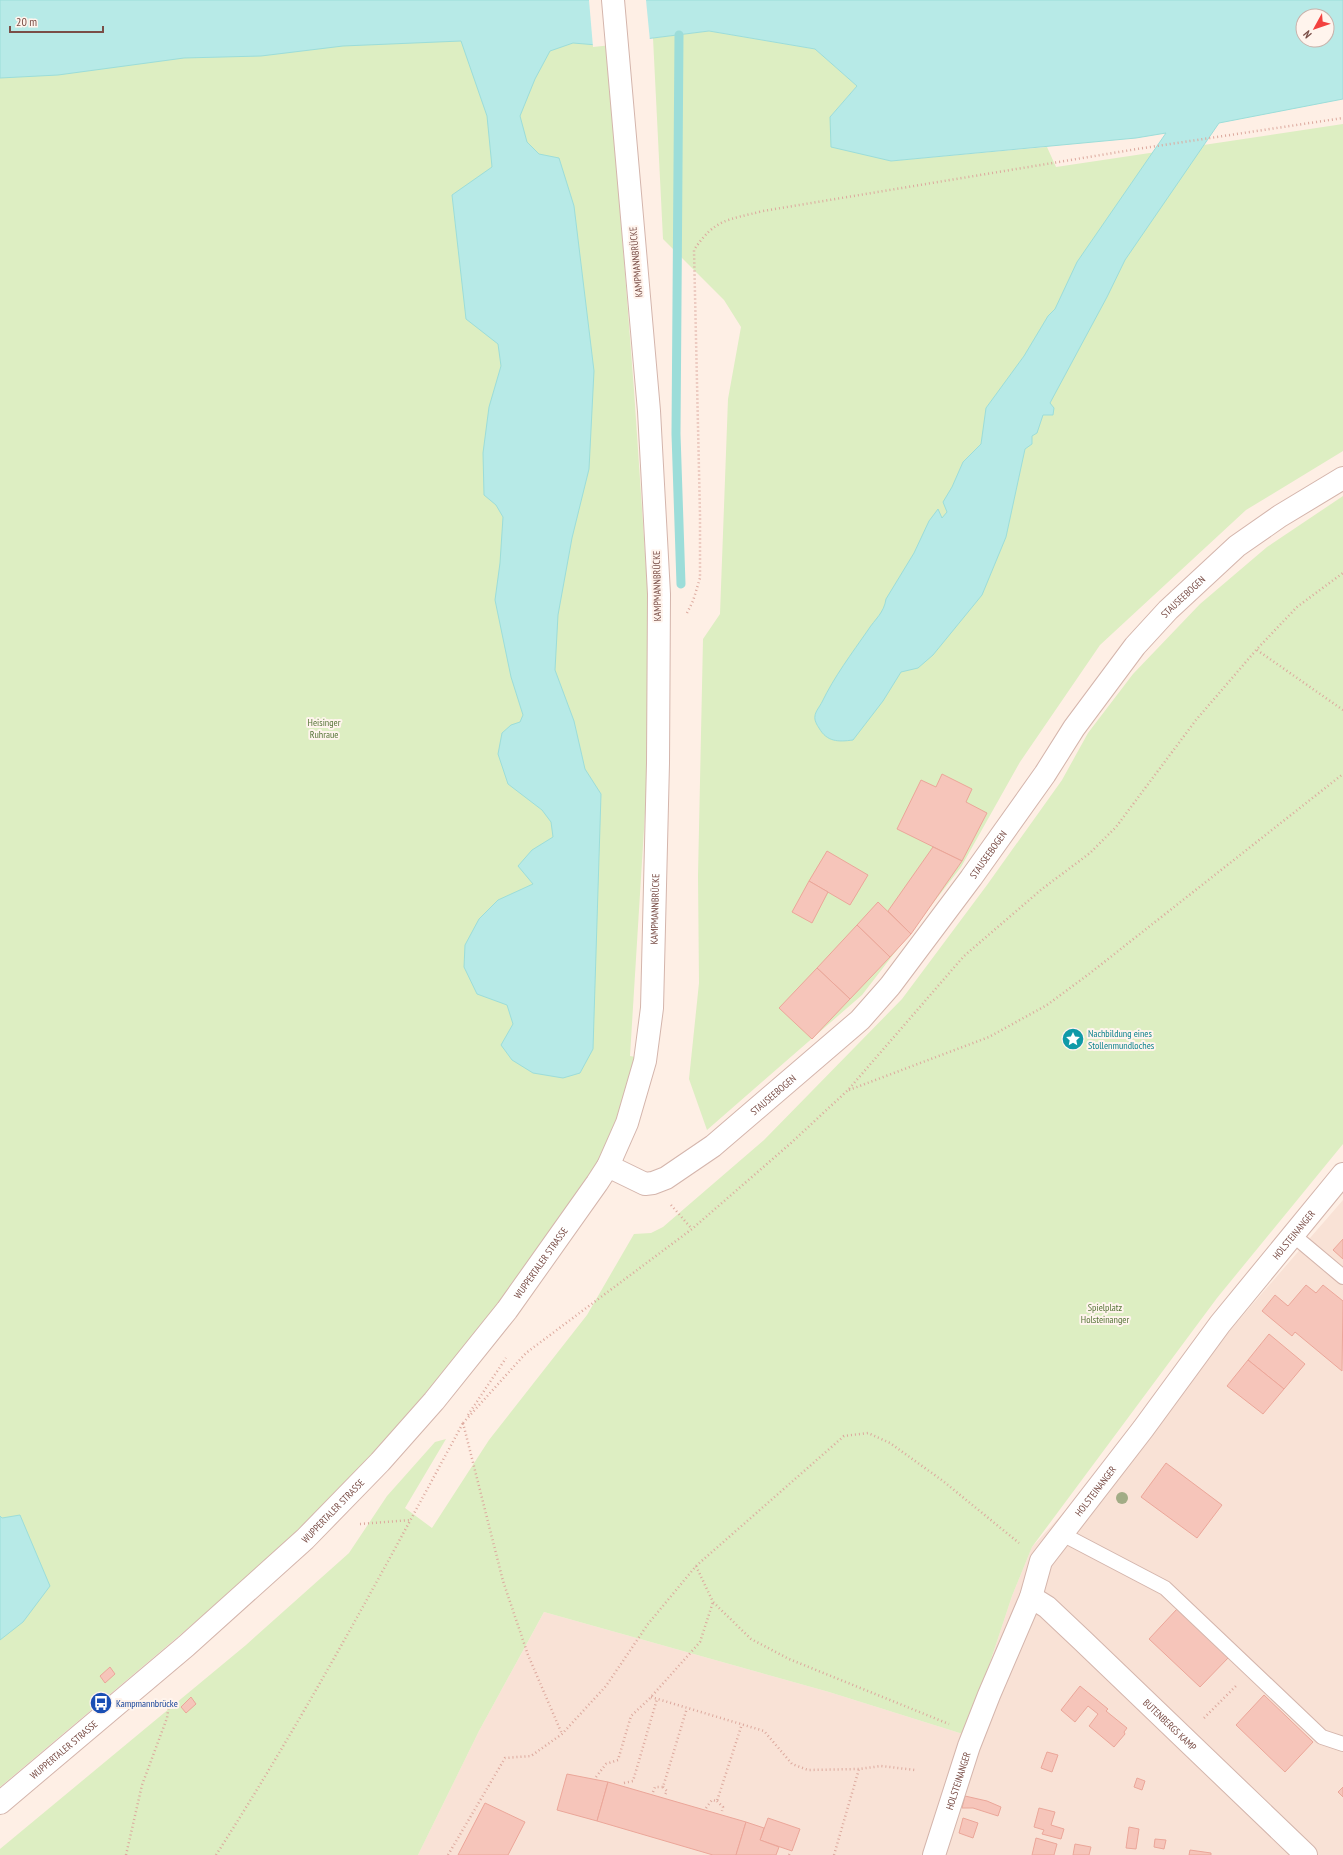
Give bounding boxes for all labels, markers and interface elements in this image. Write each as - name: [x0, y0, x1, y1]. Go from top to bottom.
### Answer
- scale bar: [10, 8, 103, 34]
- north arrow: [1295, 8, 1335, 48]
- text: 20 m: [16, 14, 37, 29]
- text: N: [1300, 28, 1315, 41]
- street label: KAMPMANNBRÜCKE: [626, 226, 646, 298]
- street label: KAMPMANNBRÜCKE: [650, 551, 664, 621]
- street label: STAUSEEBOGEN: [1158, 573, 1208, 620]
- park label: Heisinger Ruhraue: [308, 716, 341, 741]
- street label: STAUSEEBOGEN: [966, 828, 1009, 881]
- street label: KAMPMANNBRÜCKE: [647, 873, 662, 945]
- place icon: Nachbildung eines Stollenmundloches: [1060, 1026, 1086, 1052]
- place label: Nachbildung eines Stollenmundloches: [1088, 1027, 1155, 1052]
- street label: STAUSEEBOGEN: [748, 1071, 798, 1118]
- street label: HOLSTEINANGER: [1269, 1207, 1318, 1262]
- street label: WUPPERTALER STRASSE: [511, 1224, 570, 1301]
- park label: Spielplatz Holsteinanger: [1081, 1301, 1129, 1326]
- street label: HOLSTEINANGER: [1072, 1463, 1119, 1518]
- street label: WUPPERTALER STRASSE: [298, 1476, 367, 1545]
- bus stop icon: Kampmannbrücke: [88, 1690, 114, 1716]
- street label: BUTENBERGS KAMP: [1141, 1696, 1200, 1754]
- place label: Kampmannbrücke: [116, 1697, 178, 1710]
- street label: WUPPERTALER STRASSE: [27, 1717, 100, 1782]
- street label: HOLSTEINANGER: [942, 1750, 973, 1811]

